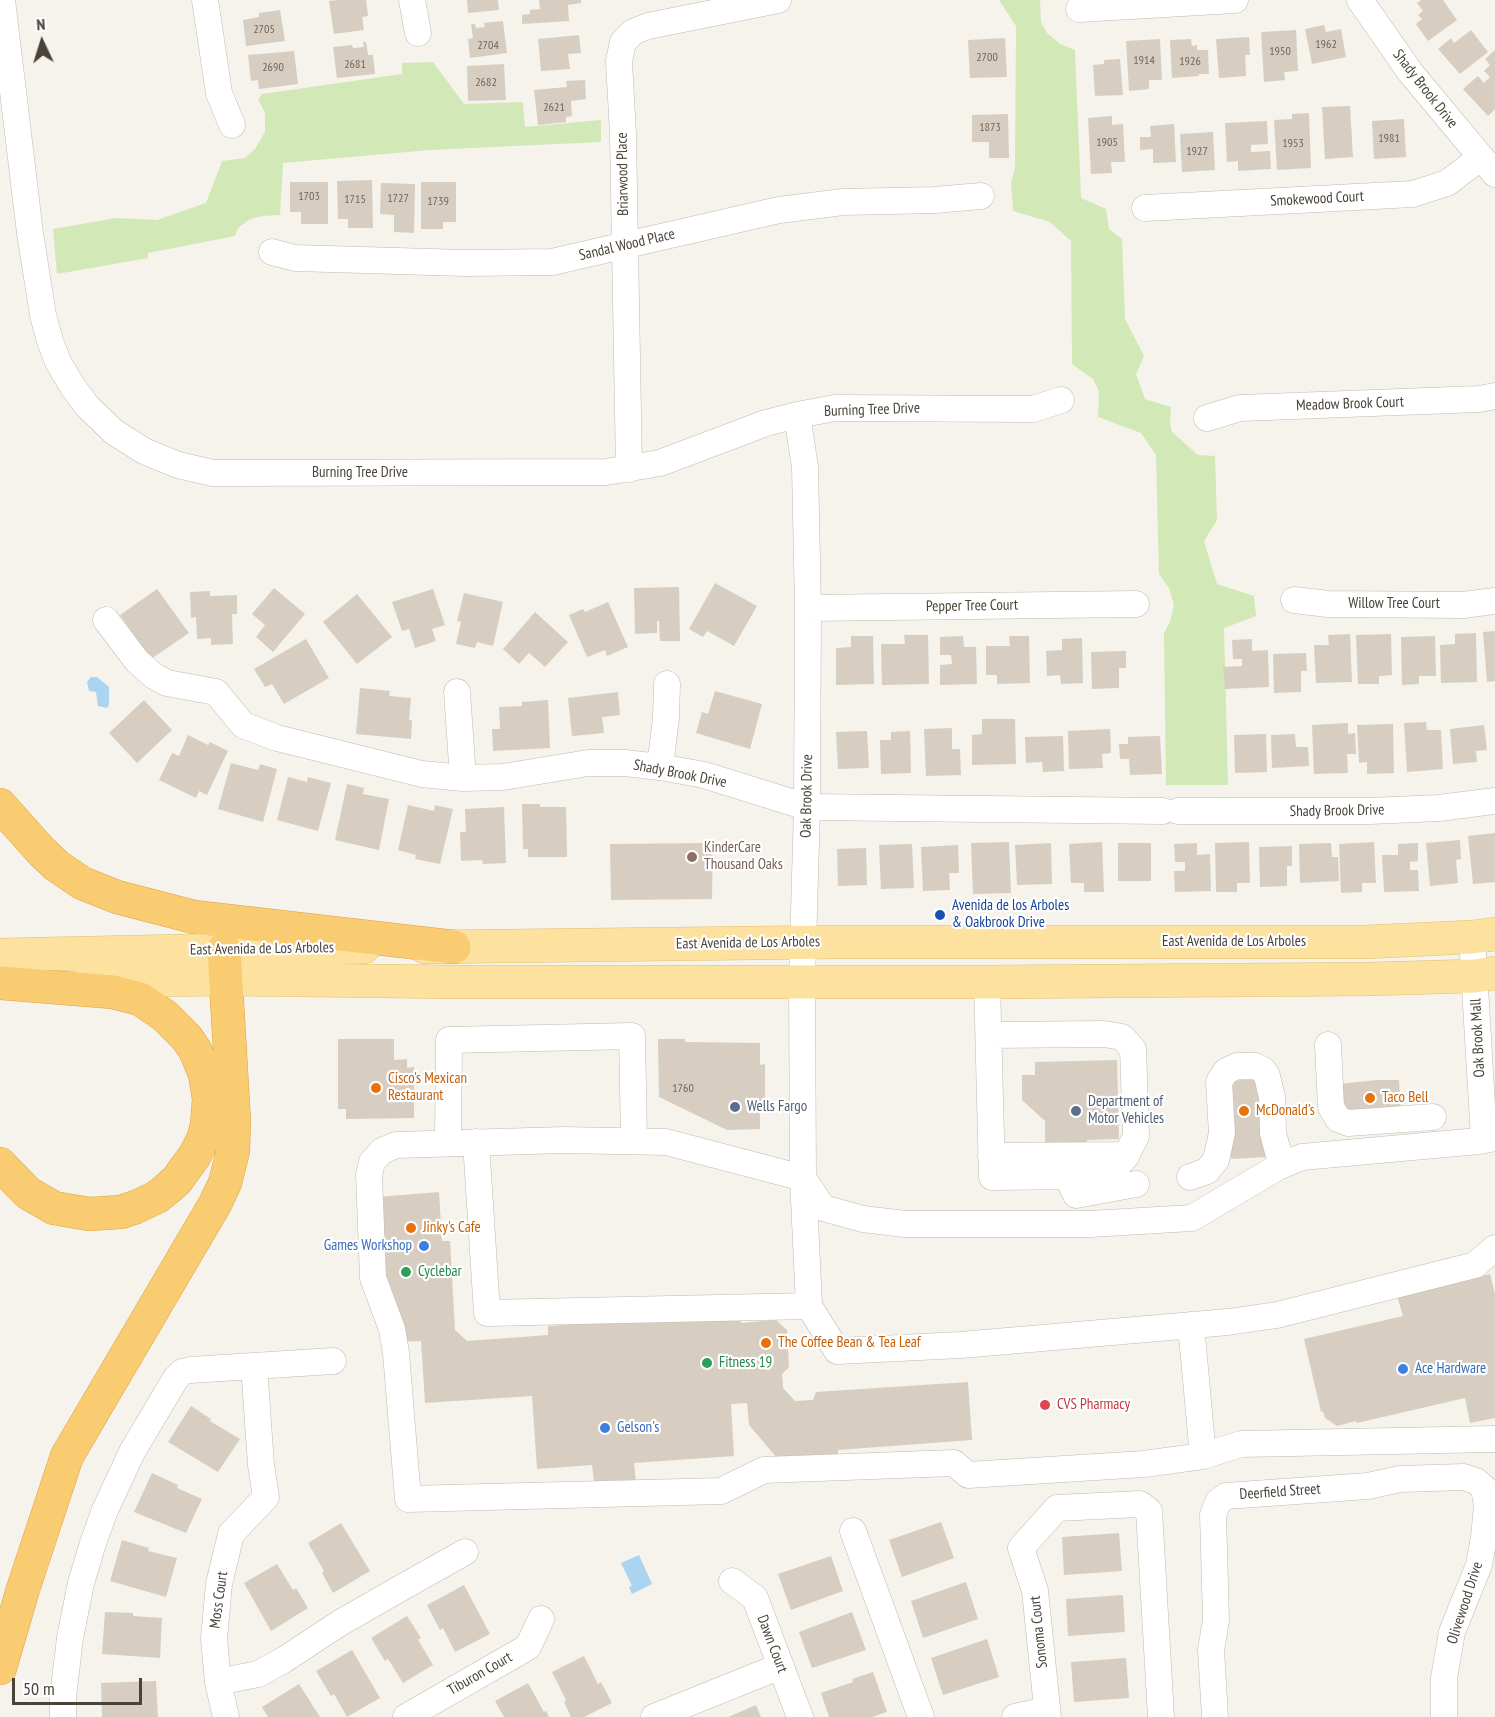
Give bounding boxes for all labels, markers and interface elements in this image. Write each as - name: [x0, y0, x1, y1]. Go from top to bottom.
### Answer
- north arrow: [12, 12, 72, 72]
- text: N: [36, 14, 46, 34]
- house number: 2705: [253, 23, 275, 37]
- house number: 1962: [1315, 38, 1337, 52]
- house number: 2704: [477, 39, 499, 53]
- house number: 1950: [1269, 45, 1291, 59]
- street label: Shady Brook Drive: [1389, 46, 1461, 132]
- house number: 2700: [976, 51, 998, 65]
- house number: 1914: [1133, 54, 1155, 68]
- house number: 1926: [1179, 55, 1201, 69]
- house number: 2681: [344, 58, 366, 72]
- house number: 2690: [262, 61, 284, 75]
- house number: 2682: [475, 76, 497, 90]
- house number: 2621: [543, 101, 565, 115]
- house number: 1873: [979, 121, 1001, 135]
- street label: Briarwood Place: [613, 132, 633, 216]
- house number: 1981: [1378, 132, 1400, 146]
- house number: 1905: [1096, 136, 1118, 150]
- house number: 1953: [1282, 137, 1304, 151]
- house number: 1927: [1186, 145, 1208, 159]
- street label: Smokewood Court: [1270, 188, 1364, 210]
- house number: 1703: [298, 190, 320, 204]
- house number: 1727: [387, 192, 409, 206]
- house number: 1715: [344, 193, 366, 207]
- house number: 1739: [427, 195, 449, 209]
- street label: Sandal Wood Place: [577, 225, 677, 265]
- street label: Meadow Brook Court: [1296, 393, 1404, 415]
- street label: Burning Tree Drive: [824, 399, 920, 421]
- street label: Burning Tree Drive: [312, 464, 408, 482]
- street label: Willow Tree Court: [1348, 595, 1440, 613]
- street label: Pepper Tree Court: [926, 596, 1018, 616]
- street label: Oak Brook Drive: [797, 754, 817, 838]
- street label: Shady Brook Drive: [632, 756, 728, 792]
- street label: Shady Brook Drive: [1289, 801, 1385, 821]
- place label: KinderCare Thousand Oaks: [704, 839, 783, 874]
- marker: KinderCare Thousand Oaks: [685, 850, 699, 864]
- place label: Avenida de los Arboles & Oakbrook Drive: [952, 897, 1069, 932]
- marker: Avenida de los Arboles & Oakbrook Drive: [933, 908, 947, 922]
- street label: East Avenida de Los Arboles: [676, 933, 820, 953]
- street label: East Avenida de Los Arboles: [1162, 933, 1306, 951]
- street label: East Avenida de Los Arboles: [190, 939, 334, 959]
- street label: Oak Brook Mall: [1467, 998, 1489, 1078]
- place label: Cisco's Mexican Restaurant: [388, 1070, 467, 1105]
- marker: Cisco's Mexican Restaurant: [369, 1081, 383, 1095]
- house number: 1760: [672, 1082, 694, 1096]
- place label: Taco Bell: [1382, 1089, 1428, 1107]
- marker: Taco Bell: [1363, 1091, 1377, 1105]
- place label: Department of Motor Vehicles: [1088, 1093, 1164, 1128]
- place label: Wells Fargo: [747, 1098, 807, 1116]
- marker: Wells Fargo: [728, 1100, 742, 1114]
- place label: McDonald's: [1256, 1102, 1315, 1120]
- marker: Department of Motor Vehicles: [1069, 1104, 1083, 1118]
- marker: McDonald's: [1237, 1104, 1251, 1118]
- place label: Jinky's Cafe: [423, 1219, 481, 1237]
- marker: Jinky's Cafe: [404, 1221, 418, 1235]
- place label: Games Workshop: [324, 1237, 412, 1255]
- marker: Games Workshop: [417, 1239, 431, 1253]
- place label: Cyclebar: [418, 1263, 462, 1281]
- marker: Cyclebar: [399, 1265, 413, 1279]
- place label: The Coffee Bean & Tea Leaf: [778, 1334, 921, 1352]
- marker: The Coffee Bean & Tea Leaf: [759, 1336, 773, 1350]
- place label: Fitness 19: [719, 1354, 772, 1372]
- marker: Fitness 19: [700, 1356, 714, 1370]
- place label: Ace Hardware: [1415, 1360, 1486, 1378]
- marker: Ace Hardware: [1396, 1362, 1410, 1376]
- place label: CVS Pharmacy: [1057, 1396, 1130, 1414]
- marker: CVS Pharmacy: [1038, 1398, 1052, 1412]
- place label: Gelson's: [617, 1419, 659, 1437]
- marker: Gelson's: [598, 1421, 612, 1435]
- street label: Deerfield Street: [1239, 1480, 1321, 1504]
- street label: Olivewood Drive: [1443, 1560, 1487, 1646]
- street label: Moss Court: [206, 1570, 232, 1630]
- street label: Sonoma Court: [1026, 1595, 1052, 1669]
- street label: Dawn Court: [753, 1613, 791, 1675]
- street label: Tiburon Court: [445, 1648, 515, 1700]
- scale bar: [15, 1666, 146, 1704]
- text: 50 m: [23, 1677, 55, 1700]

